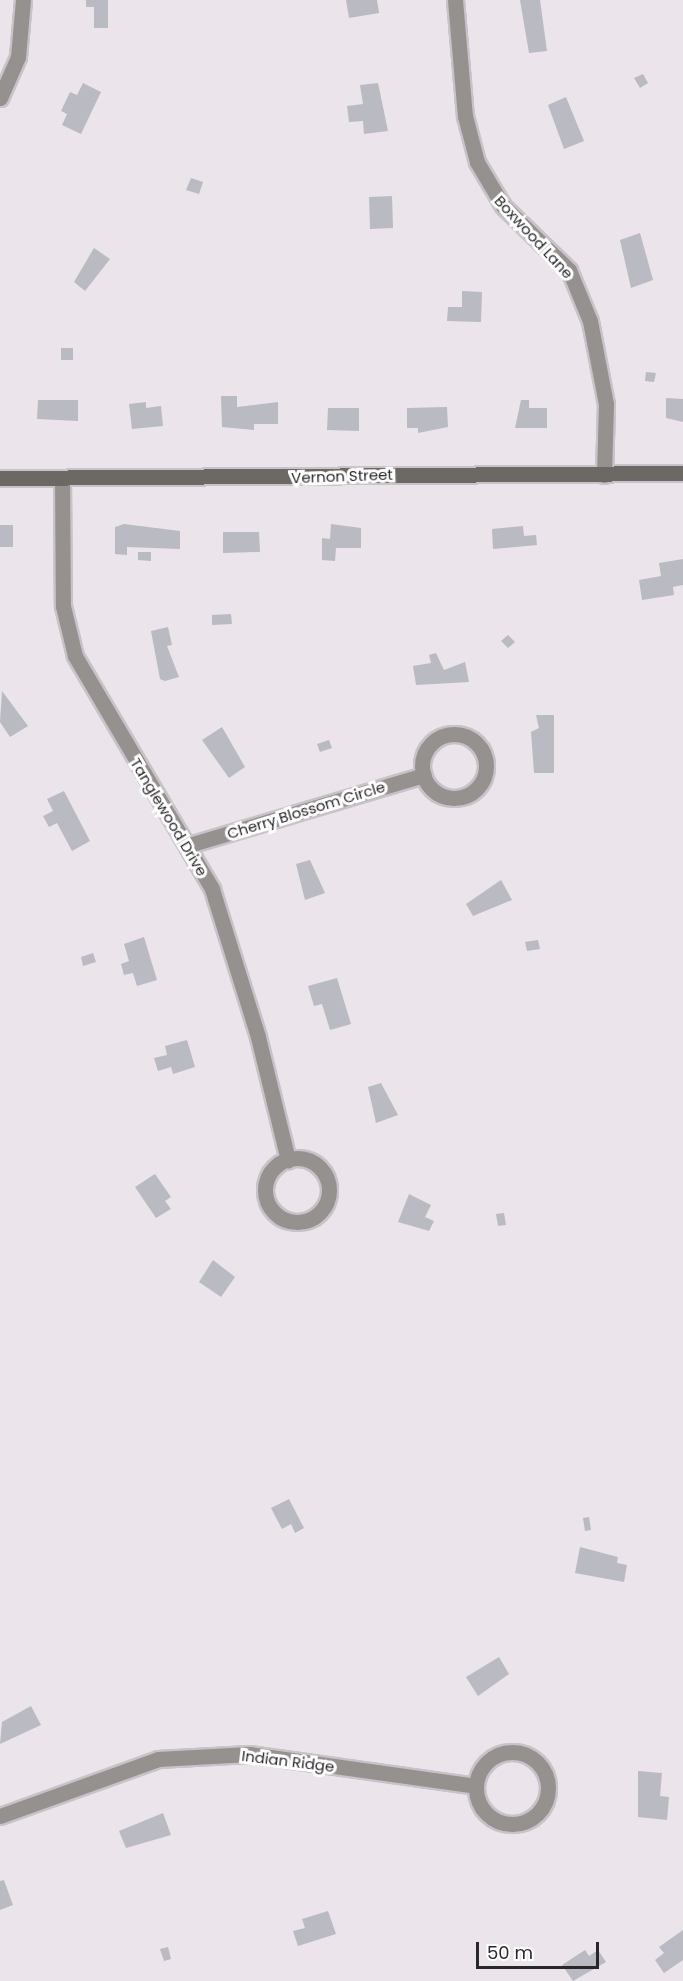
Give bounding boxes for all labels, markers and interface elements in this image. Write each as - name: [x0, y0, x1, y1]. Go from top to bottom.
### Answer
- street label: Boxwood Lane: [491, 192, 577, 282]
- street label: Vernon Street: [291, 465, 393, 487]
- street label: Tanglewood Drive: [127, 755, 211, 879]
- street label: Cherry Blossom Circle: [225, 777, 387, 843]
- street label: Indian Ridge: [241, 1746, 335, 1776]
- scale bar: [479, 1930, 602, 1968]
- text: 50 m: [487, 1940, 533, 1965]

